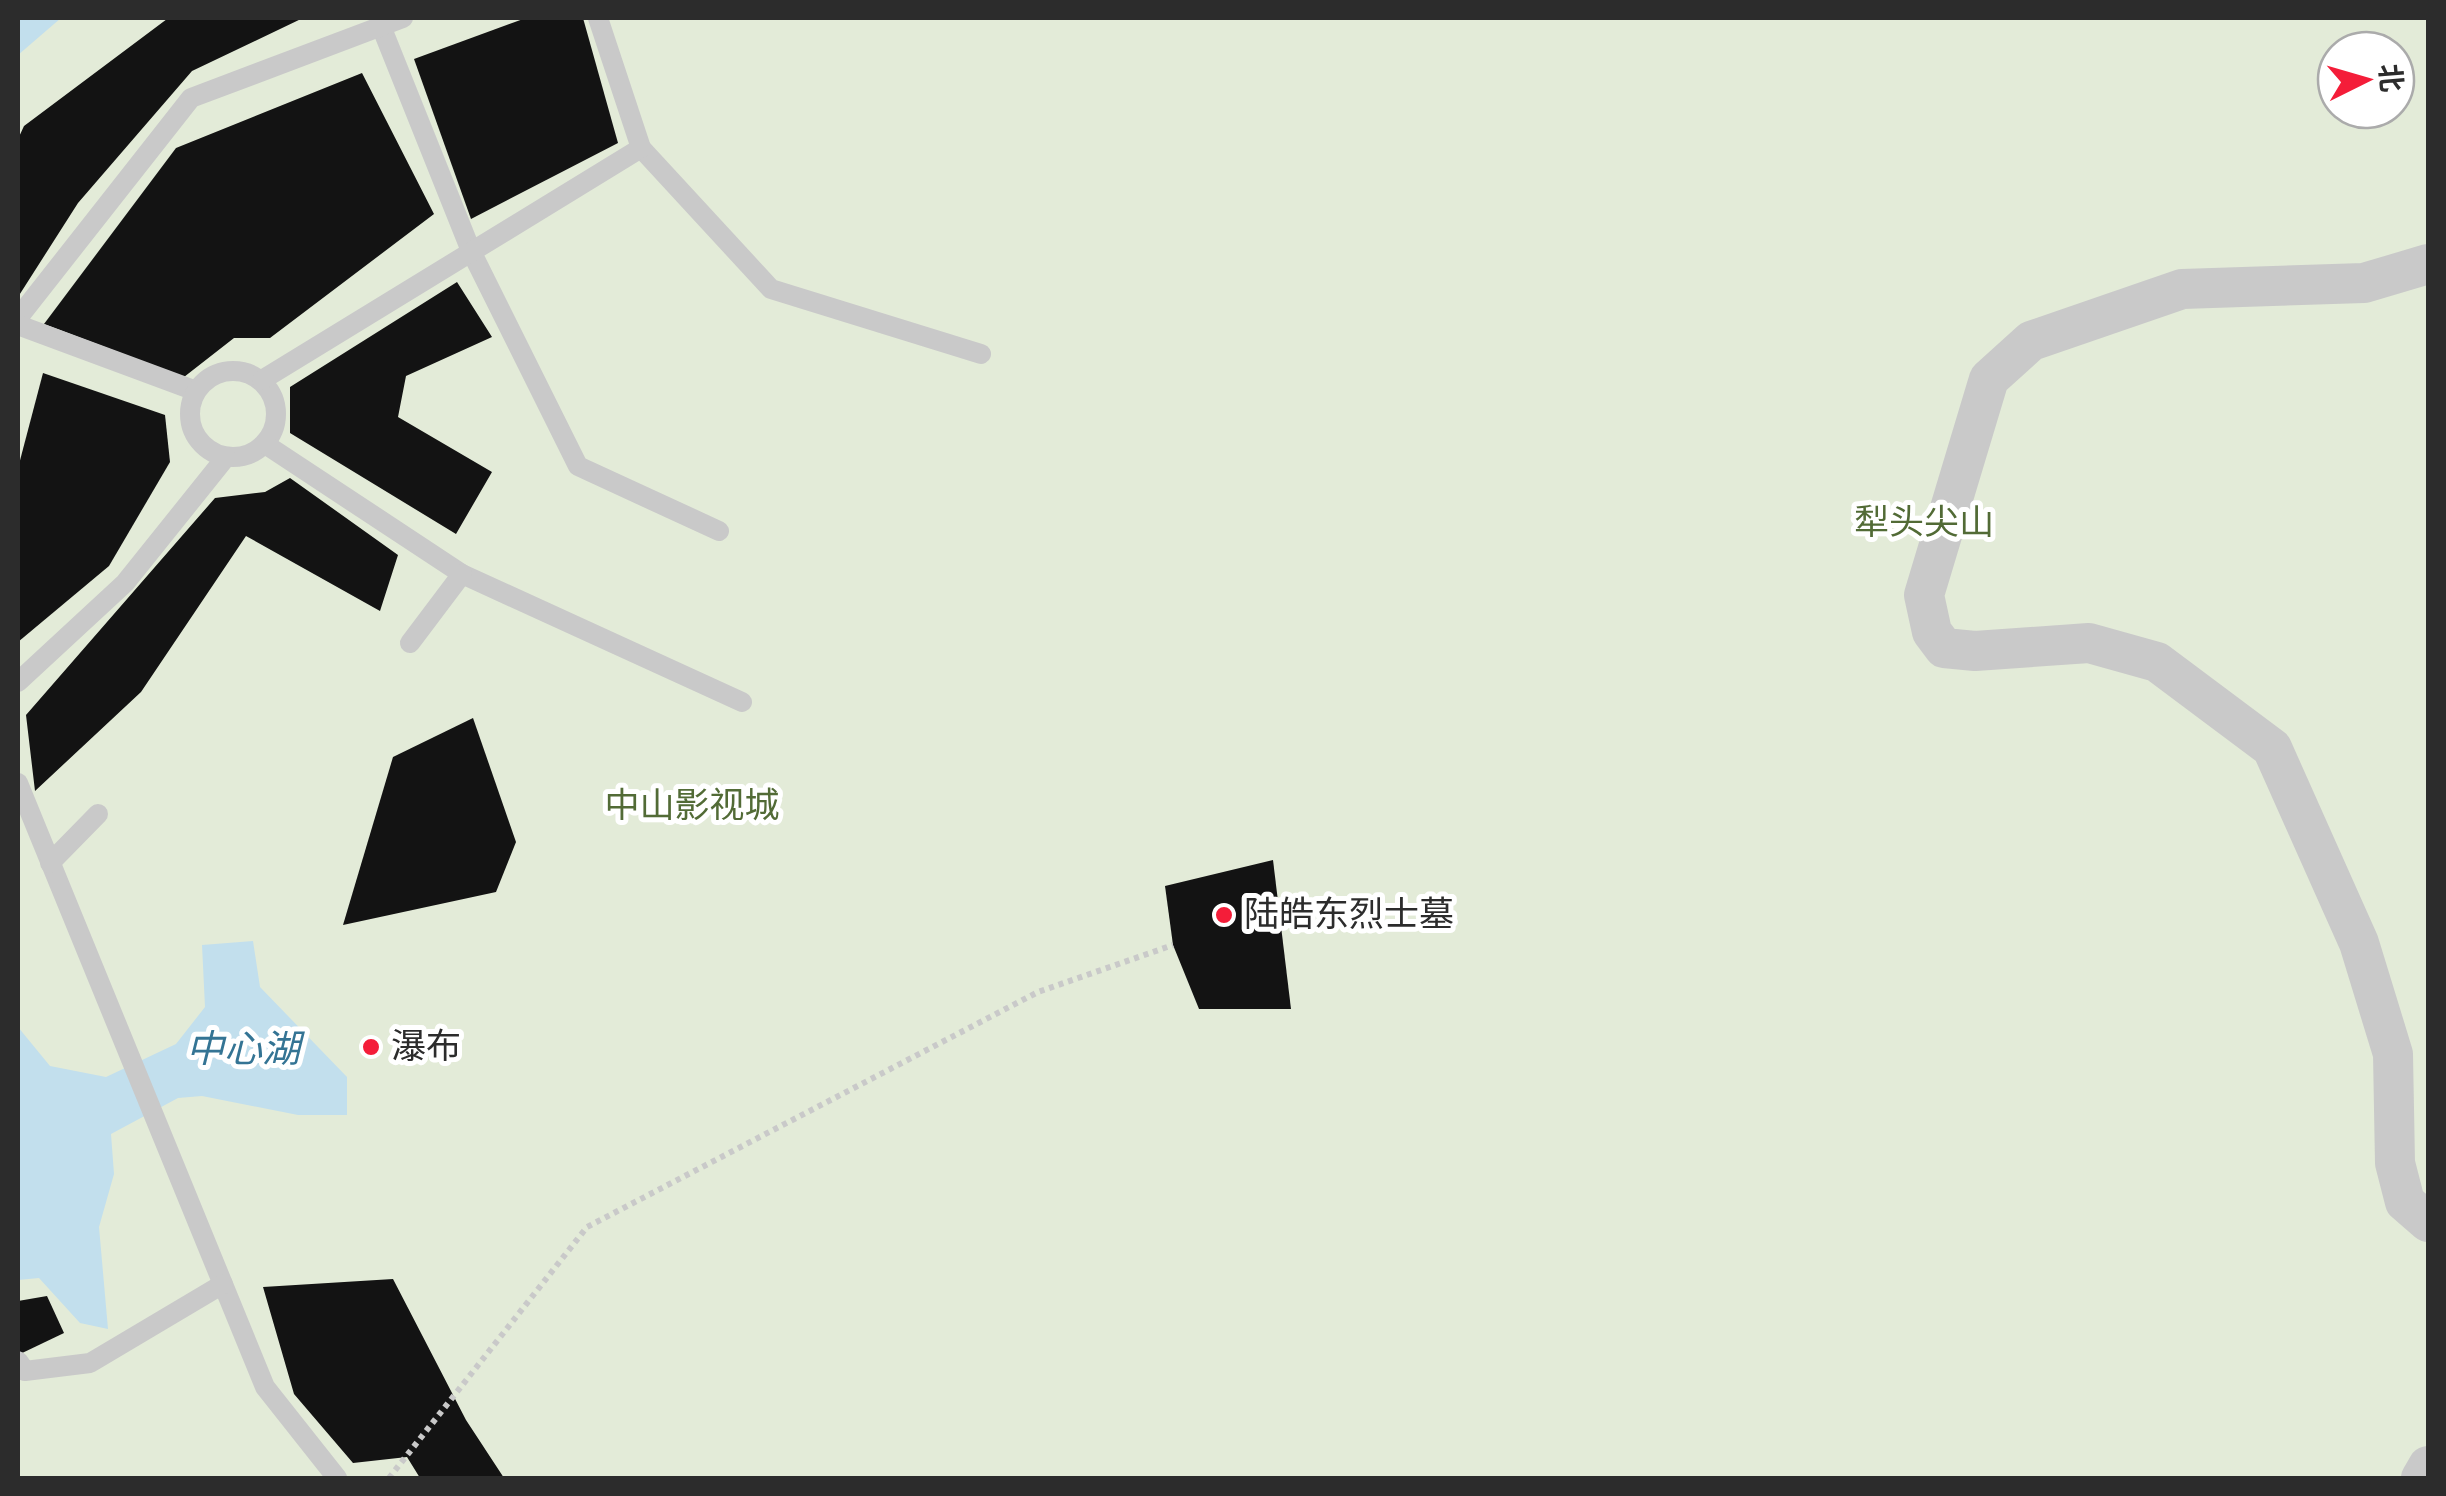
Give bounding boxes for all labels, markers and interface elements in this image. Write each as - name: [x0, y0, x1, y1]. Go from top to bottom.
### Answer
- north arrow: [2316, 30, 2416, 130]
- text: 北: [2369, 62, 2411, 94]
- park label: 犁头尖山: [1854, 498, 1994, 548]
- park label: 中山影视城: [604, 781, 780, 831]
- place label: 陆皓东烈士墓: [1244, 890, 1454, 940]
- marker: 陆皓东烈士墓: [1213, 904, 1235, 926]
- place label: 瀑布: [391, 1022, 461, 1072]
- water label: 中心湖: [186, 1023, 305, 1077]
- marker: 瀑布: [360, 1036, 382, 1058]

